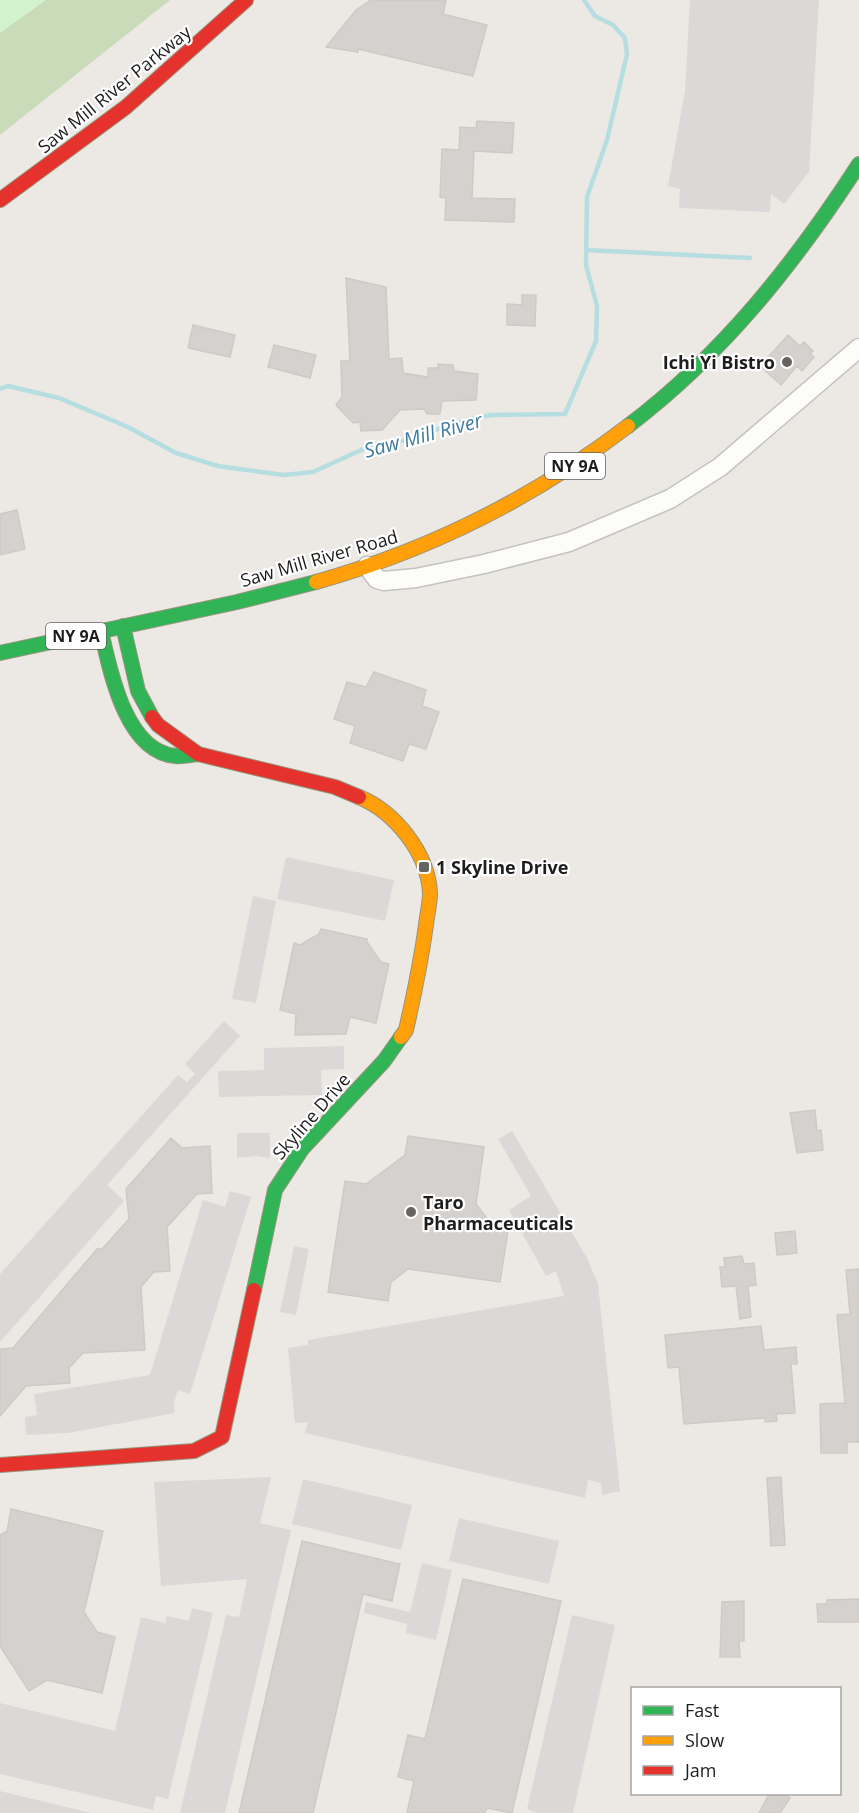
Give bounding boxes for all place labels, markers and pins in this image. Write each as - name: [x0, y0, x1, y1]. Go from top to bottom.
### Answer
- place label: Ichi Yi Bistro: [663, 350, 775, 374]
- marker: Ichi Yi Bistro: [780, 355, 794, 369]
- place label: 1 Skyline Drive: [436, 855, 568, 879]
- marker: 1 Skyline Drive: [417, 860, 431, 874]
- place label: Taro Pharmaceuticals: [423, 1190, 573, 1235]
- marker: Taro Pharmaceuticals: [404, 1205, 418, 1219]

